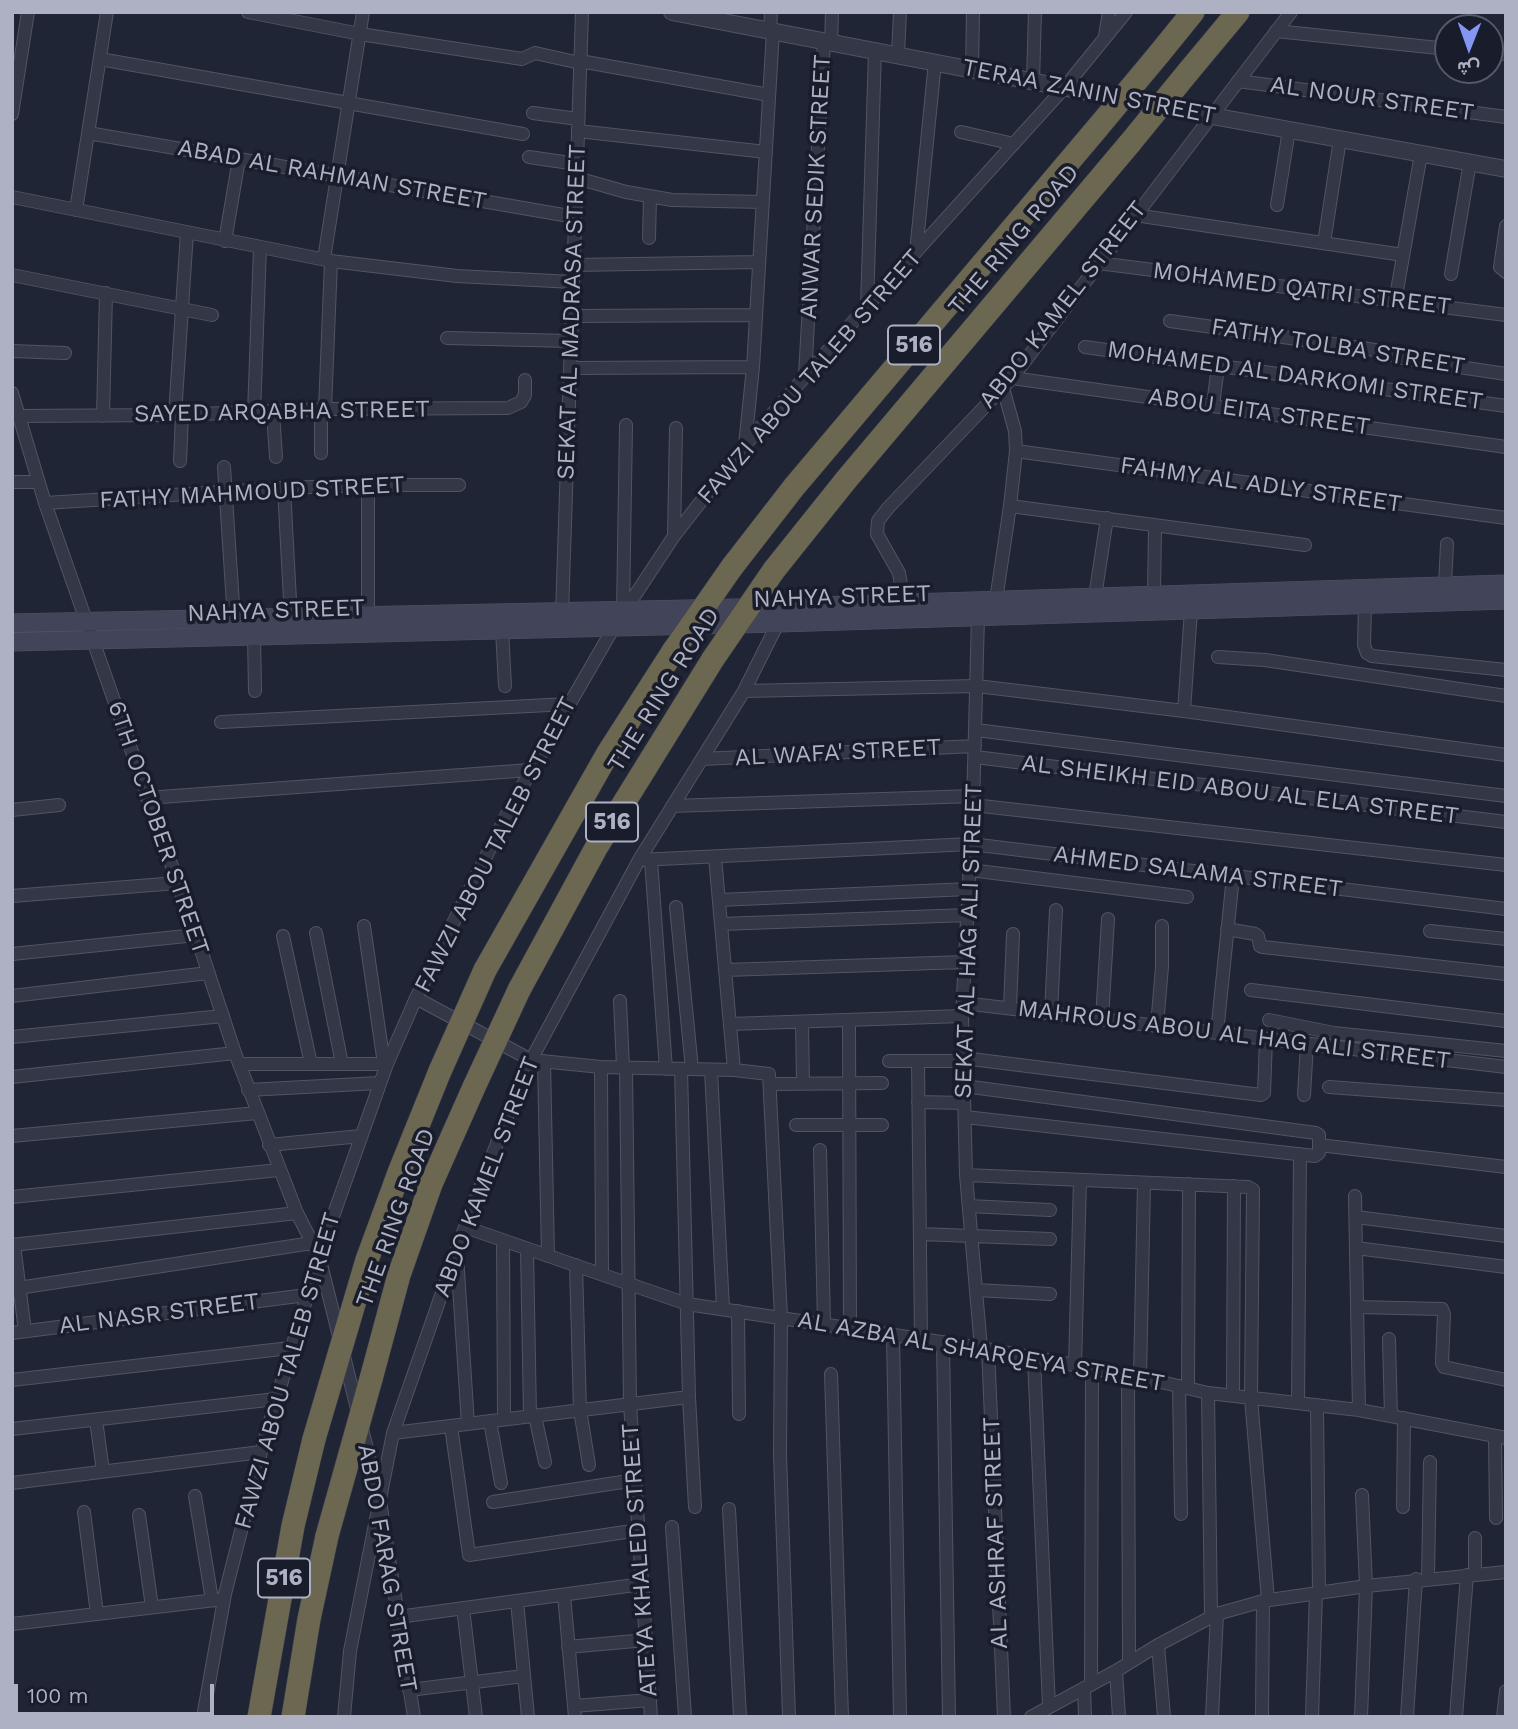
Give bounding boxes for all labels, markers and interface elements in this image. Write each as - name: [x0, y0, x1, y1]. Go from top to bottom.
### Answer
- north arrow: [1434, 14, 1504, 84]
- street label: TERAA ZANIN STREET: [960, 53, 1218, 131]
- street label: ANWAR SEDIK STREET: [795, 54, 837, 320]
- text: ش: [1457, 57, 1480, 80]
- street label: AL NOUR STREET: [1268, 70, 1476, 128]
- street label: ABAD AL RAHMAN STREET: [175, 134, 489, 216]
- street label: SEKAT AL MADRASA STREET: [552, 144, 592, 480]
- street label: THE RING ROAD: [942, 159, 1086, 321]
- street label: ABDO KAMEL STREET: [973, 196, 1153, 414]
- street label: FAWZI ABOU TALEB STREET: [692, 244, 928, 510]
- street label: MOHAMED QATRI STREET: [1151, 256, 1453, 322]
- street label: FATHY TOLBA STREET: [1209, 313, 1467, 381]
- road number: 516: [888, 326, 940, 364]
- street label: MOHAMED AL DARKOMI STREET: [1105, 335, 1485, 417]
- street label: ABOU EITA STREET: [1146, 382, 1372, 442]
- street label: SAYED ARQABHA STREET: [134, 395, 430, 429]
- street label: FAHMY AL ADLY STREET: [1118, 451, 1404, 519]
- street label: FATHY MAHMOUD STREET: [99, 471, 405, 515]
- street label: NAHYA STREET: [753, 580, 931, 614]
- street label: NAHYA STREET: [187, 594, 365, 628]
- street label: THE RING ROAD: [602, 603, 726, 777]
- street label: FAWZI ABOU TALEB STREET: [409, 692, 583, 998]
- street label: 6TH OCTOBER STREET: [101, 697, 215, 959]
- street label: AL WAFA' STREET: [734, 733, 942, 773]
- street label: AL SHEIKH EID ABOU AL ELA STREET: [1020, 749, 1460, 831]
- street label: SEKAT AL HAG ALI STREET: [949, 783, 989, 1099]
- road number: 516: [586, 802, 638, 842]
- street label: AHMED SALAMA STREET: [1052, 840, 1344, 904]
- street label: MAHROUS ABOU AL HAG ALI STREET: [1016, 994, 1452, 1076]
- street label: ABDO KAMEL STREET: [428, 1053, 546, 1301]
- street label: THE RING ROAD: [350, 1125, 442, 1311]
- street label: FAWZI ABOU TALEB STREET: [229, 1209, 347, 1533]
- street label: AL NASR STREET: [57, 1287, 261, 1341]
- street label: AL AZBA AL SHARQEYA STREET: [796, 1306, 1166, 1398]
- street label: AL ASHRAF STREET: [978, 1417, 1014, 1649]
- street label: ATEYA KHALED STREET: [616, 1422, 664, 1698]
- street label: ABDO FARAG STREET: [351, 1442, 423, 1694]
- road number: 516: [258, 1558, 310, 1597]
- scale bar: [18, 1670, 217, 1714]
- text: 100 m: [27, 1683, 89, 1708]

